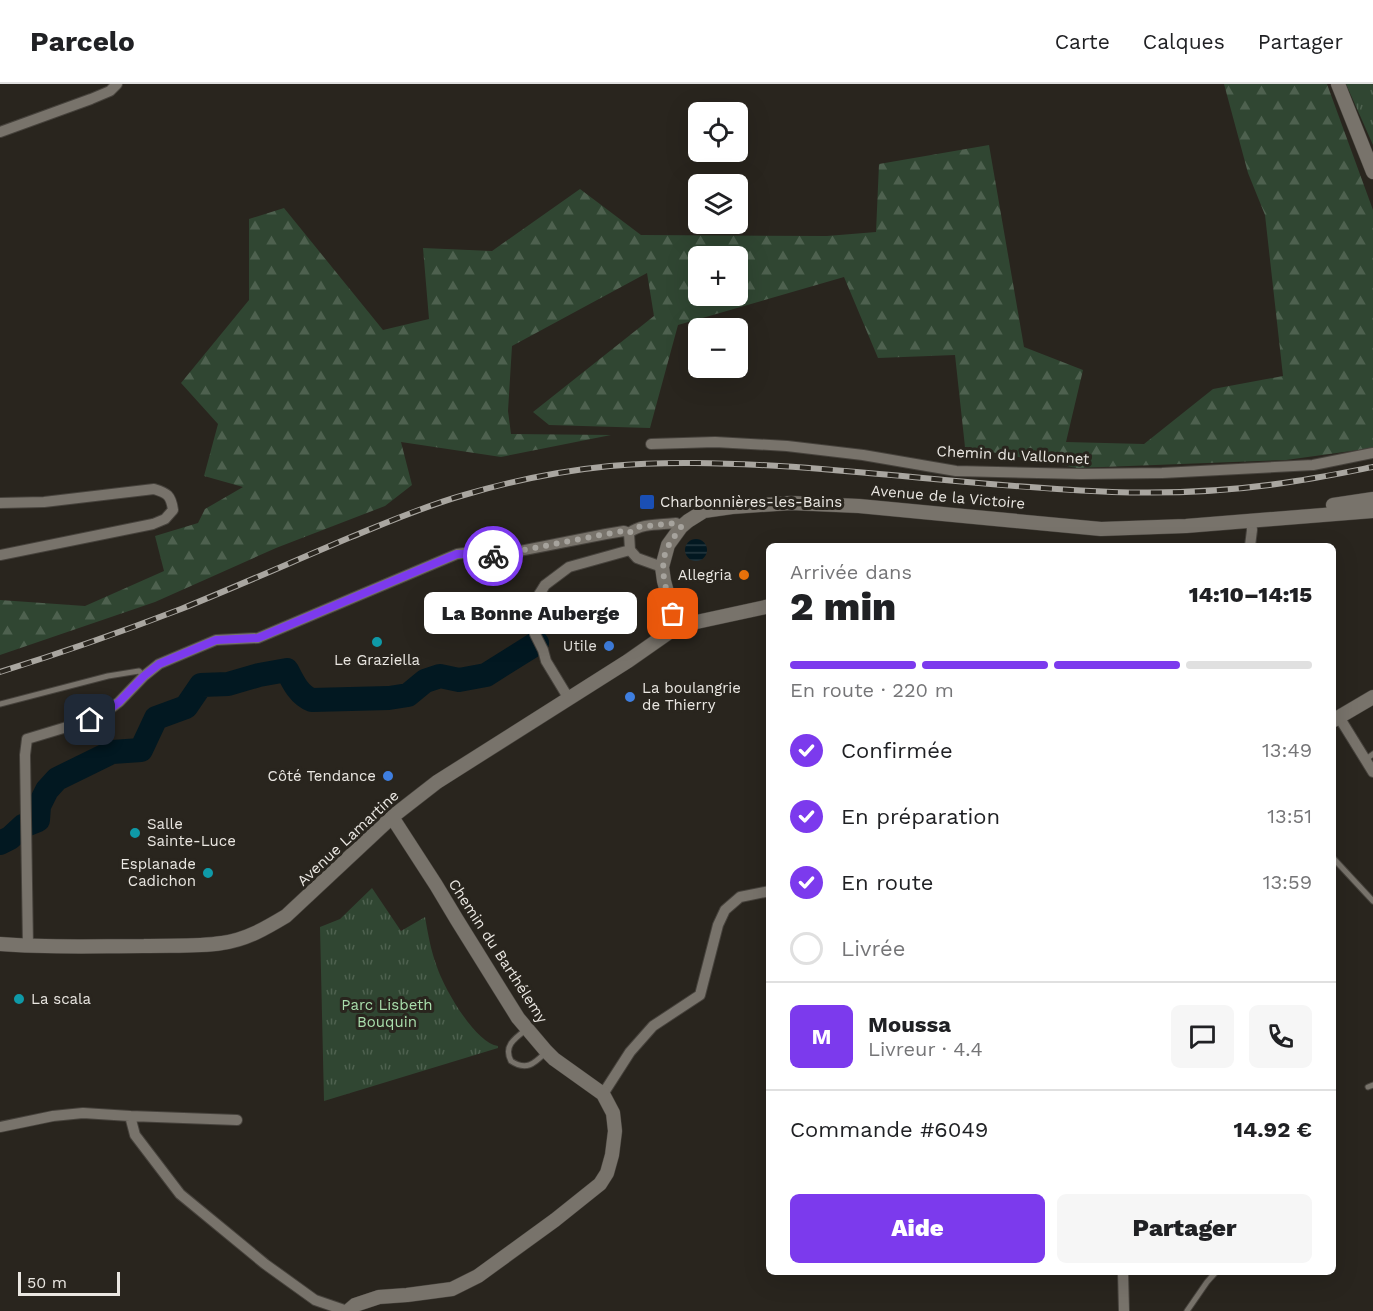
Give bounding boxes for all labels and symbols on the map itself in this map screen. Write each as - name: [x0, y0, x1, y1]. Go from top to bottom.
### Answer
- street label: Chemin du Vallonnet: [936, 442, 1091, 468]
- street label: Avenue de la Victoire: [870, 481, 1026, 513]
- marker: Charbonnières-les-Bains: [638, 493, 656, 511]
- place label: Charbonnières-les-Bains: [660, 493, 842, 511]
- courier: [463, 526, 523, 586]
- place label: Allegria: [678, 566, 732, 584]
- marker: Allegria: [737, 568, 751, 582]
- pin: [647, 588, 698, 639]
- callout: La Bonne Auberge: [424, 593, 637, 635]
- marker: Le Graziella: [370, 635, 384, 649]
- place label: Utile: [563, 637, 597, 655]
- marker: Utile: [602, 639, 616, 653]
- place label: Le Graziella: [334, 651, 421, 669]
- place label: La boulangrie de Thierry: [642, 679, 741, 714]
- marker: La boulangrie de Thierry: [623, 690, 637, 704]
- pin: [64, 694, 115, 745]
- place label: Côté Tendance: [268, 767, 376, 785]
- marker: Côté Tendance: [381, 769, 395, 783]
- street label: Avenue Lamartine: [293, 786, 403, 890]
- place label: Salle Sainte-Luce: [147, 815, 236, 850]
- marker: Salle Sainte-Luce: [128, 826, 142, 840]
- place label: Esplanade Cadichon: [120, 855, 196, 890]
- marker: Esplanade Cadichon: [201, 866, 215, 880]
- street label: Chemin du Barthélemy: [445, 876, 551, 1027]
- place label: La scala: [31, 990, 92, 1008]
- marker: La scala: [12, 992, 26, 1006]
- park label: Parc Lisbeth Bouquin: [341, 996, 433, 1031]
- scale bar: [18, 1269, 120, 1296]

